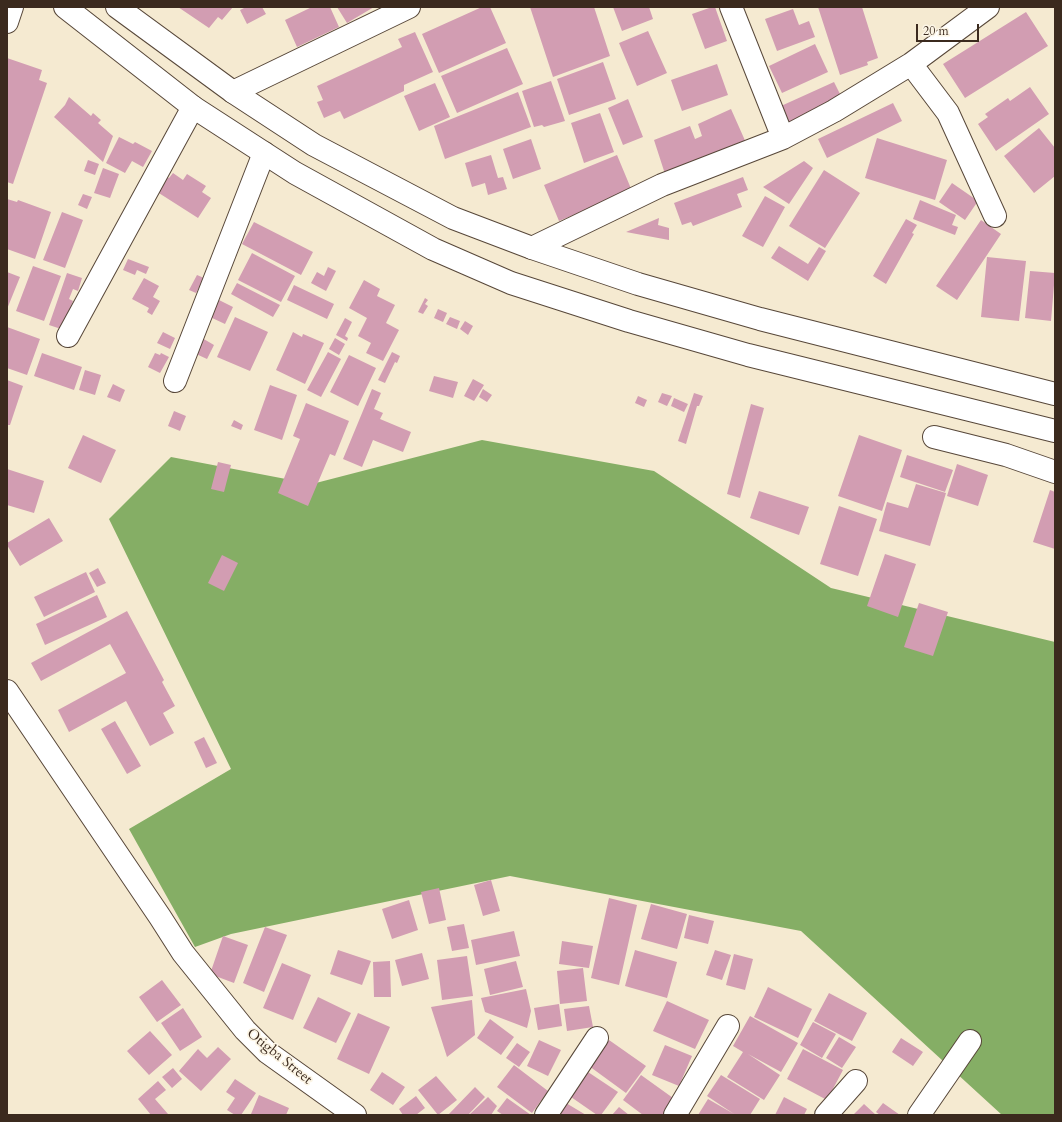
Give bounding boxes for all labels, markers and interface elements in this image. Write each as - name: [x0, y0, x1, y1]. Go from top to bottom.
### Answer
- scale bar: [918, 16, 981, 42]
- text: 20 m: [923, 23, 949, 39]
- street label: Otigba Street: [243, 1026, 315, 1088]

